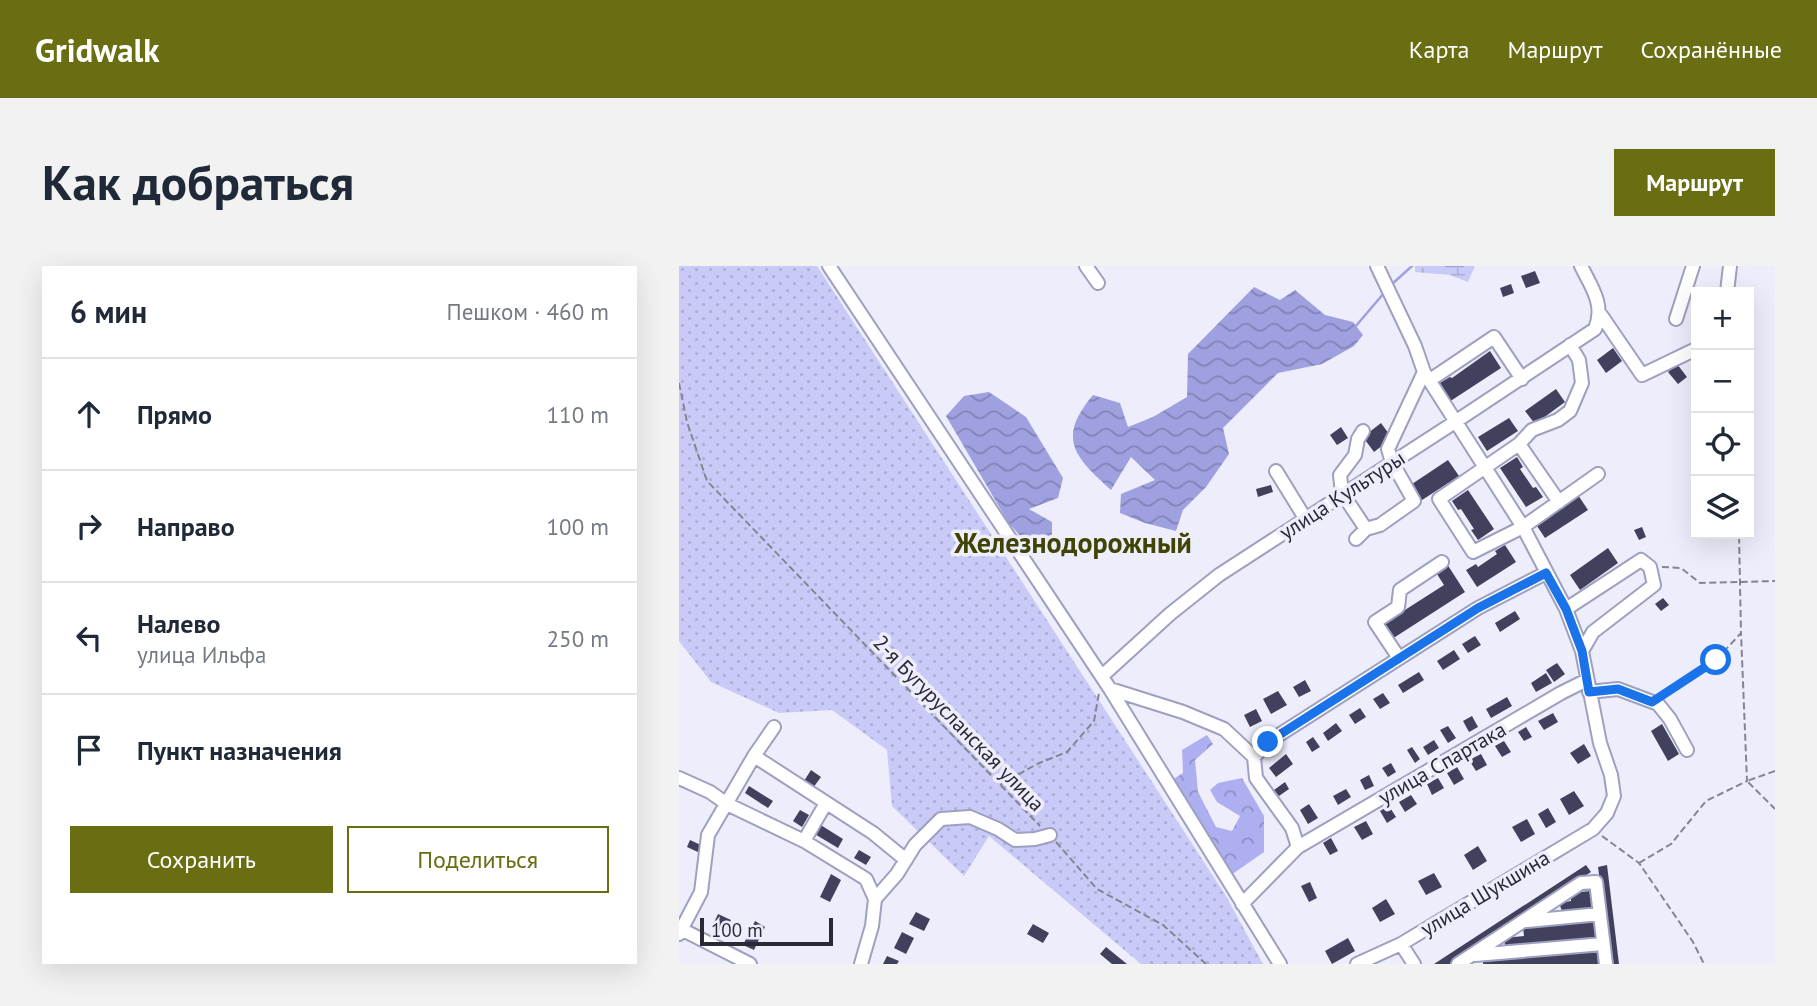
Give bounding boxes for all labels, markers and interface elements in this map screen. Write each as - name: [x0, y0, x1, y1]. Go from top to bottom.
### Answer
- text: Gridwalk: [35, 28, 159, 71]
- text: Карта: [1409, 34, 1469, 65]
- text: Маршрут: [1507, 34, 1602, 65]
- text: Сохранённые: [1640, 34, 1782, 65]
- button: Маршрут: [1614, 149, 1775, 216]
- text: Как добраться: [42, 150, 354, 214]
- map controls: [1691, 287, 1754, 539]
- button: +: [1691, 287, 1754, 350]
- text: 6 мин: [70, 292, 147, 331]
- text: Пешком · 460 m: [446, 297, 609, 326]
- button: −: [1691, 350, 1754, 413]
- icon: ahead: [70, 395, 108, 433]
- text: Прямо: [137, 398, 212, 431]
- text: 110 m: [547, 400, 609, 429]
- button: locate: [1691, 413, 1754, 476]
- street label: улица Культуры: [1274, 444, 1410, 546]
- button: layers: [1691, 476, 1754, 539]
- icon: right: [70, 507, 108, 545]
- text: Направо: [137, 510, 235, 543]
- text: 100 m: [547, 512, 609, 541]
- district label: Железнодорожный: [953, 524, 1192, 561]
- text: Налево: [137, 607, 221, 640]
- icon: left: [70, 619, 108, 657]
- text: 250 m: [547, 624, 609, 653]
- street label: 2-я Бугурусланская улица: [868, 629, 1050, 817]
- text: улица Ильфа: [137, 640, 266, 669]
- route start: [1700, 644, 1731, 675]
- street label: улица Спартака: [1373, 716, 1511, 810]
- route end: [1252, 726, 1283, 757]
- icon: arrive: [70, 731, 108, 769]
- text: Пункт назначения: [137, 734, 342, 767]
- button: Сохранить: [70, 826, 333, 893]
- button: Поделиться: [347, 826, 609, 893]
- street label: улица Шукшина: [1415, 844, 1555, 942]
- scale bar: [700, 915, 833, 947]
- text: 100 m: [711, 918, 763, 942]

